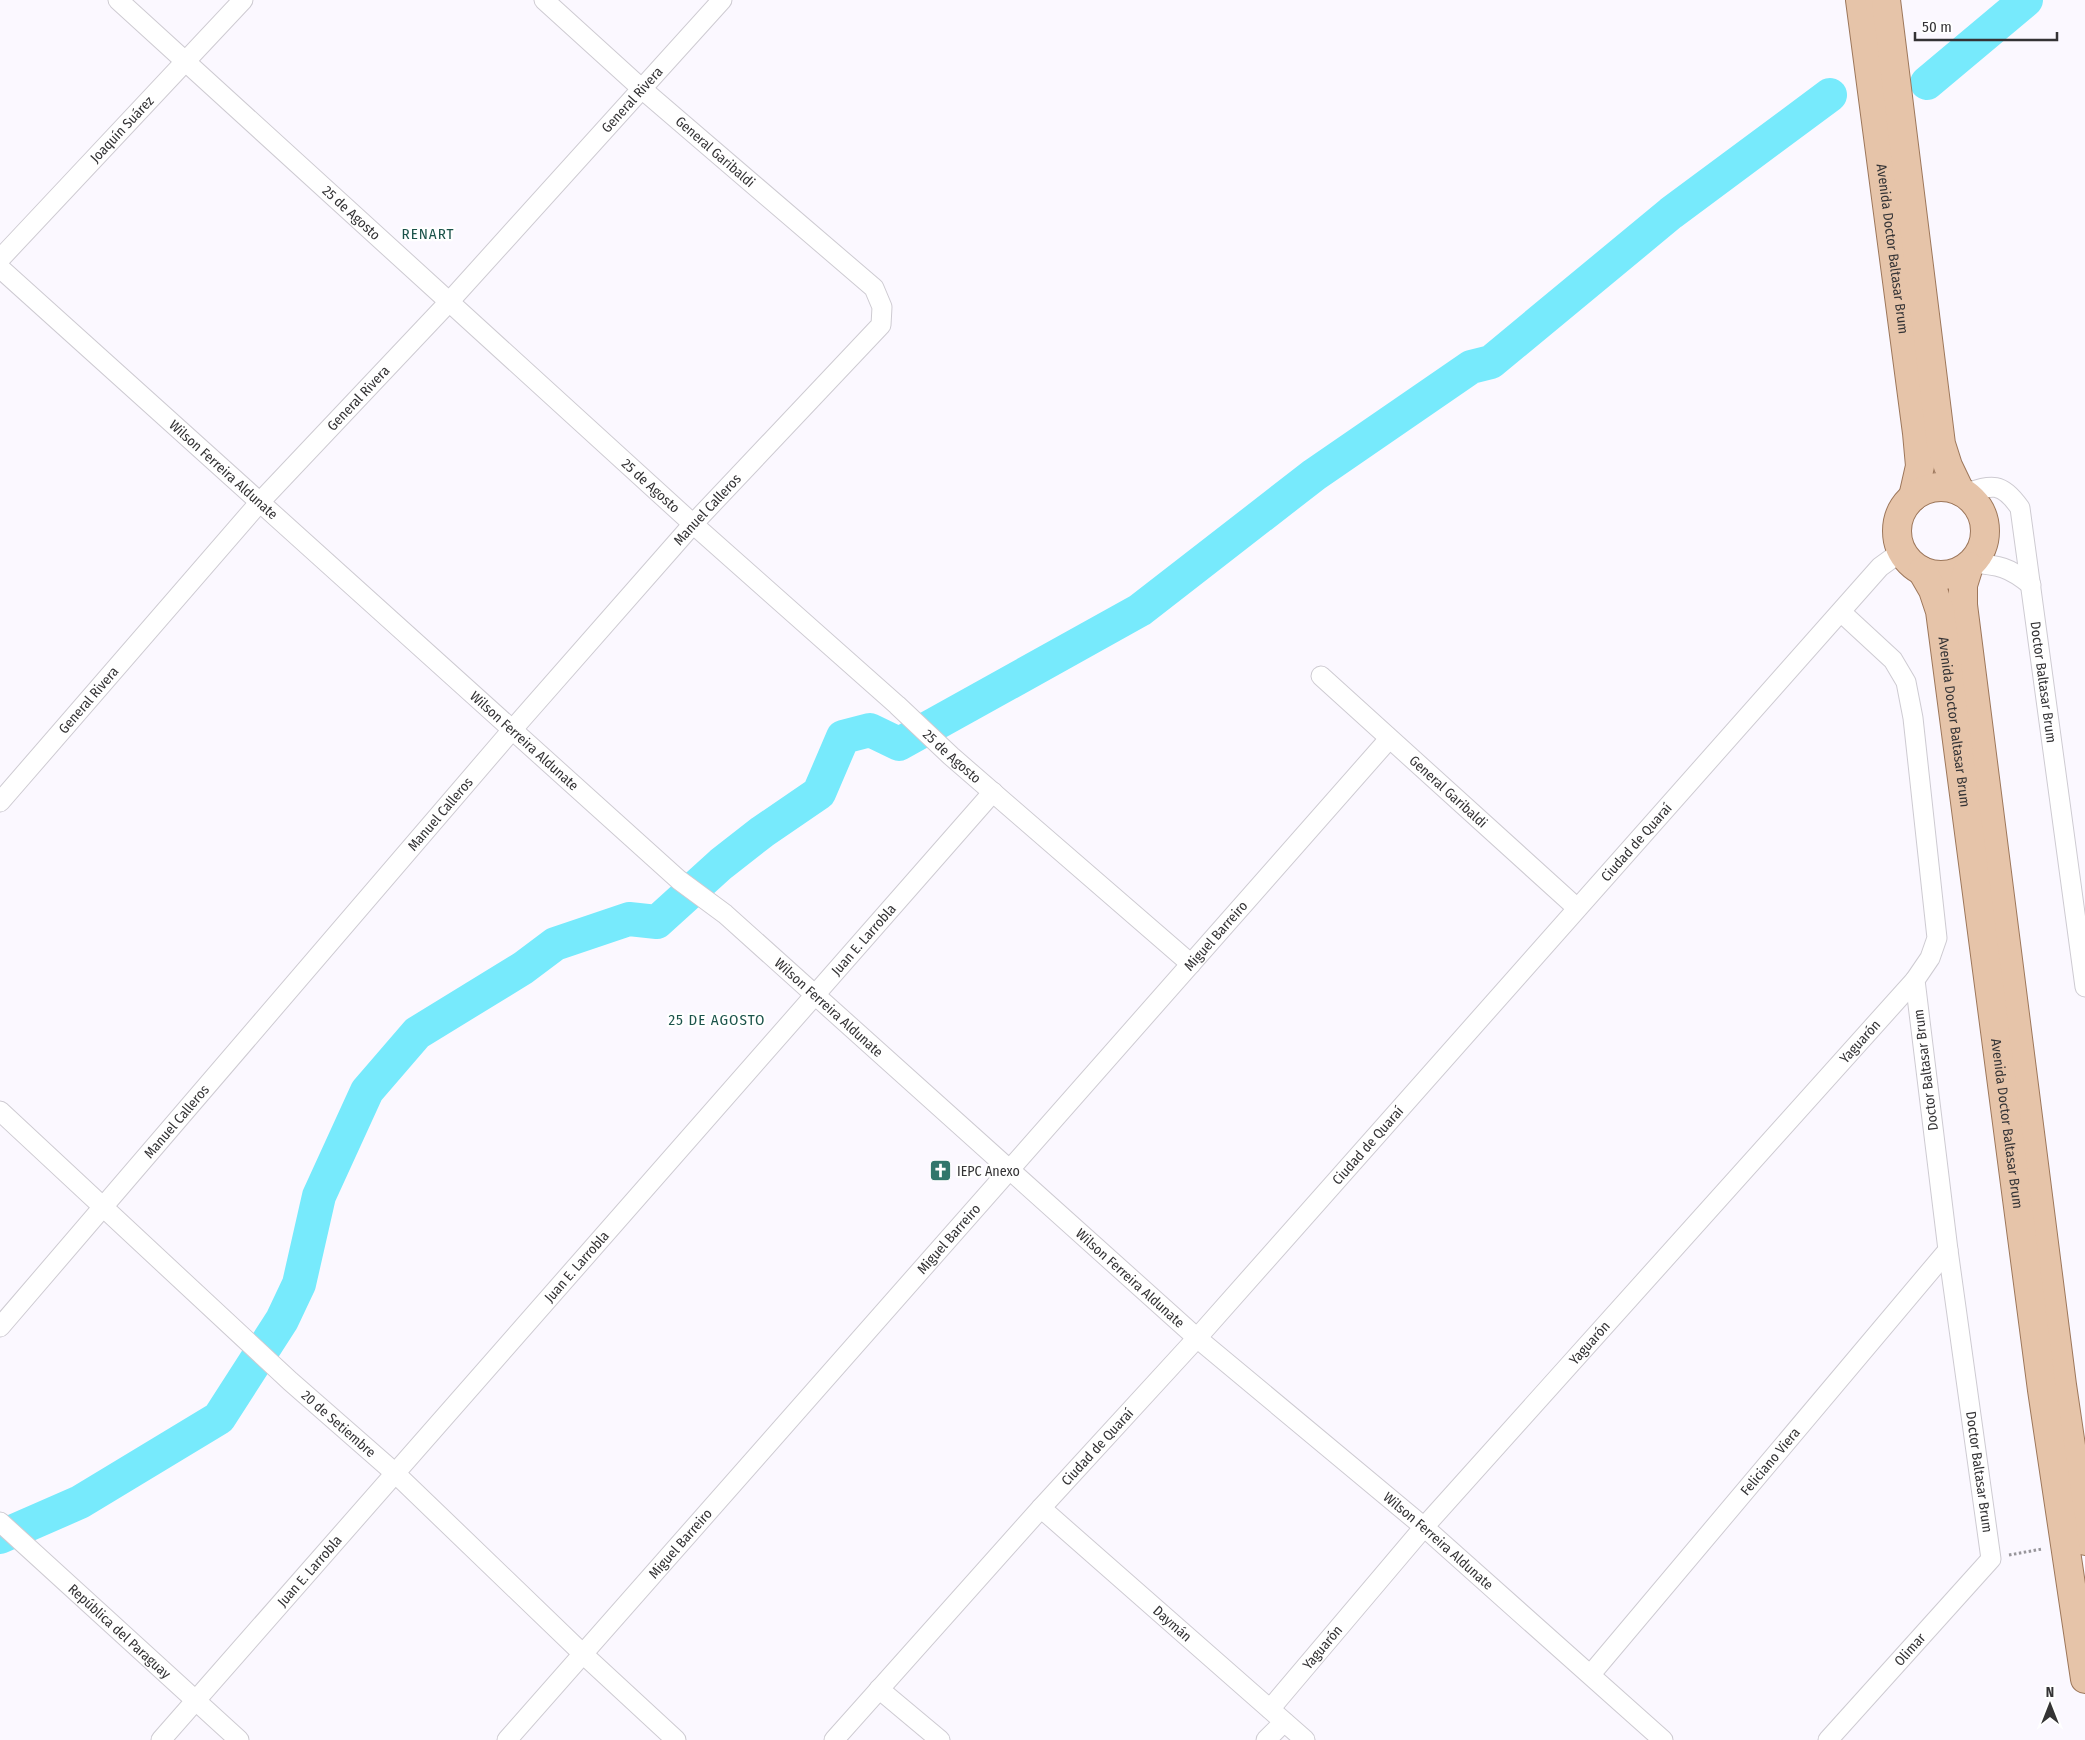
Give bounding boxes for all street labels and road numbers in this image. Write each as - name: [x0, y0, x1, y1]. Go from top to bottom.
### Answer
- street label: General Rivera: [598, 63, 666, 136]
- street label: Joaquín Suárez: [87, 92, 157, 166]
- street label: General Garibaldi: [672, 113, 758, 191]
- street label: Avenida Doctor Baltasar Brum: [1873, 163, 1912, 335]
- street label: 25 de Agosto: [319, 182, 384, 244]
- street label: General Rivera: [324, 362, 393, 434]
- street label: Wilson Ferreira Aldunate: [166, 416, 281, 523]
- street label: 25 de Agosto: [618, 455, 683, 516]
- street label: Manuel Calleros: [670, 470, 744, 549]
- street label: Doctor Baltasar Brum: [2027, 620, 2060, 744]
- street label: Avenida Doctor Baltasar Brum: [1935, 636, 1974, 808]
- street label: General Rivera: [55, 663, 122, 737]
- street label: Wilson Ferreira Aldunate: [467, 687, 582, 794]
- street label: 25 de Agosto: [920, 726, 985, 787]
- street label: General Garibaldi: [1406, 752, 1491, 831]
- street label: Manuel Calleros: [404, 774, 476, 854]
- street label: Ciudad de Quaraí: [1597, 799, 1676, 885]
- street label: Miguel Barreiro: [1180, 897, 1251, 974]
- street label: Juan E. Larrobla: [828, 900, 899, 979]
- street label: Wilson Ferreira Aldunate: [771, 954, 887, 1061]
- street label: Doctor Baltasar Brum: [1910, 1008, 1942, 1132]
- street label: Yaguarón: [1836, 1016, 1884, 1067]
- street label: Avenida Doctor Baltasar Brum: [1988, 1037, 2027, 1210]
- street label: Manuel Calleros: [140, 1081, 213, 1161]
- street label: Ciudad de Quaraí: [1329, 1102, 1407, 1188]
- street label: Miguel Barreiro: [913, 1200, 984, 1277]
- street label: Wilson Ferreira Aldunate: [1072, 1225, 1188, 1331]
- street label: Juan E. Larrobla: [541, 1227, 612, 1306]
- street label: Yaguarón: [1566, 1318, 1613, 1368]
- street label: 20 de Setiembre: [298, 1387, 379, 1461]
- street label: Ciudad de Quaraí: [1058, 1404, 1137, 1489]
- street label: Doctor Baltasar Brum: [1962, 1410, 1996, 1534]
- street label: Feliciano Viera: [1737, 1424, 1803, 1499]
- street label: Wilson Ferreira Aldunate: [1380, 1488, 1497, 1593]
- street label: Miguel Barreiro: [645, 1505, 715, 1582]
- street label: Juan E. Larrobla: [274, 1532, 345, 1610]
- street label: República del Paraguay: [65, 1580, 175, 1683]
- street label: Daymán: [1150, 1602, 1195, 1645]
- street label: Yaguarón: [1299, 1622, 1346, 1673]
- street label: Olimar: [1890, 1629, 1929, 1669]

